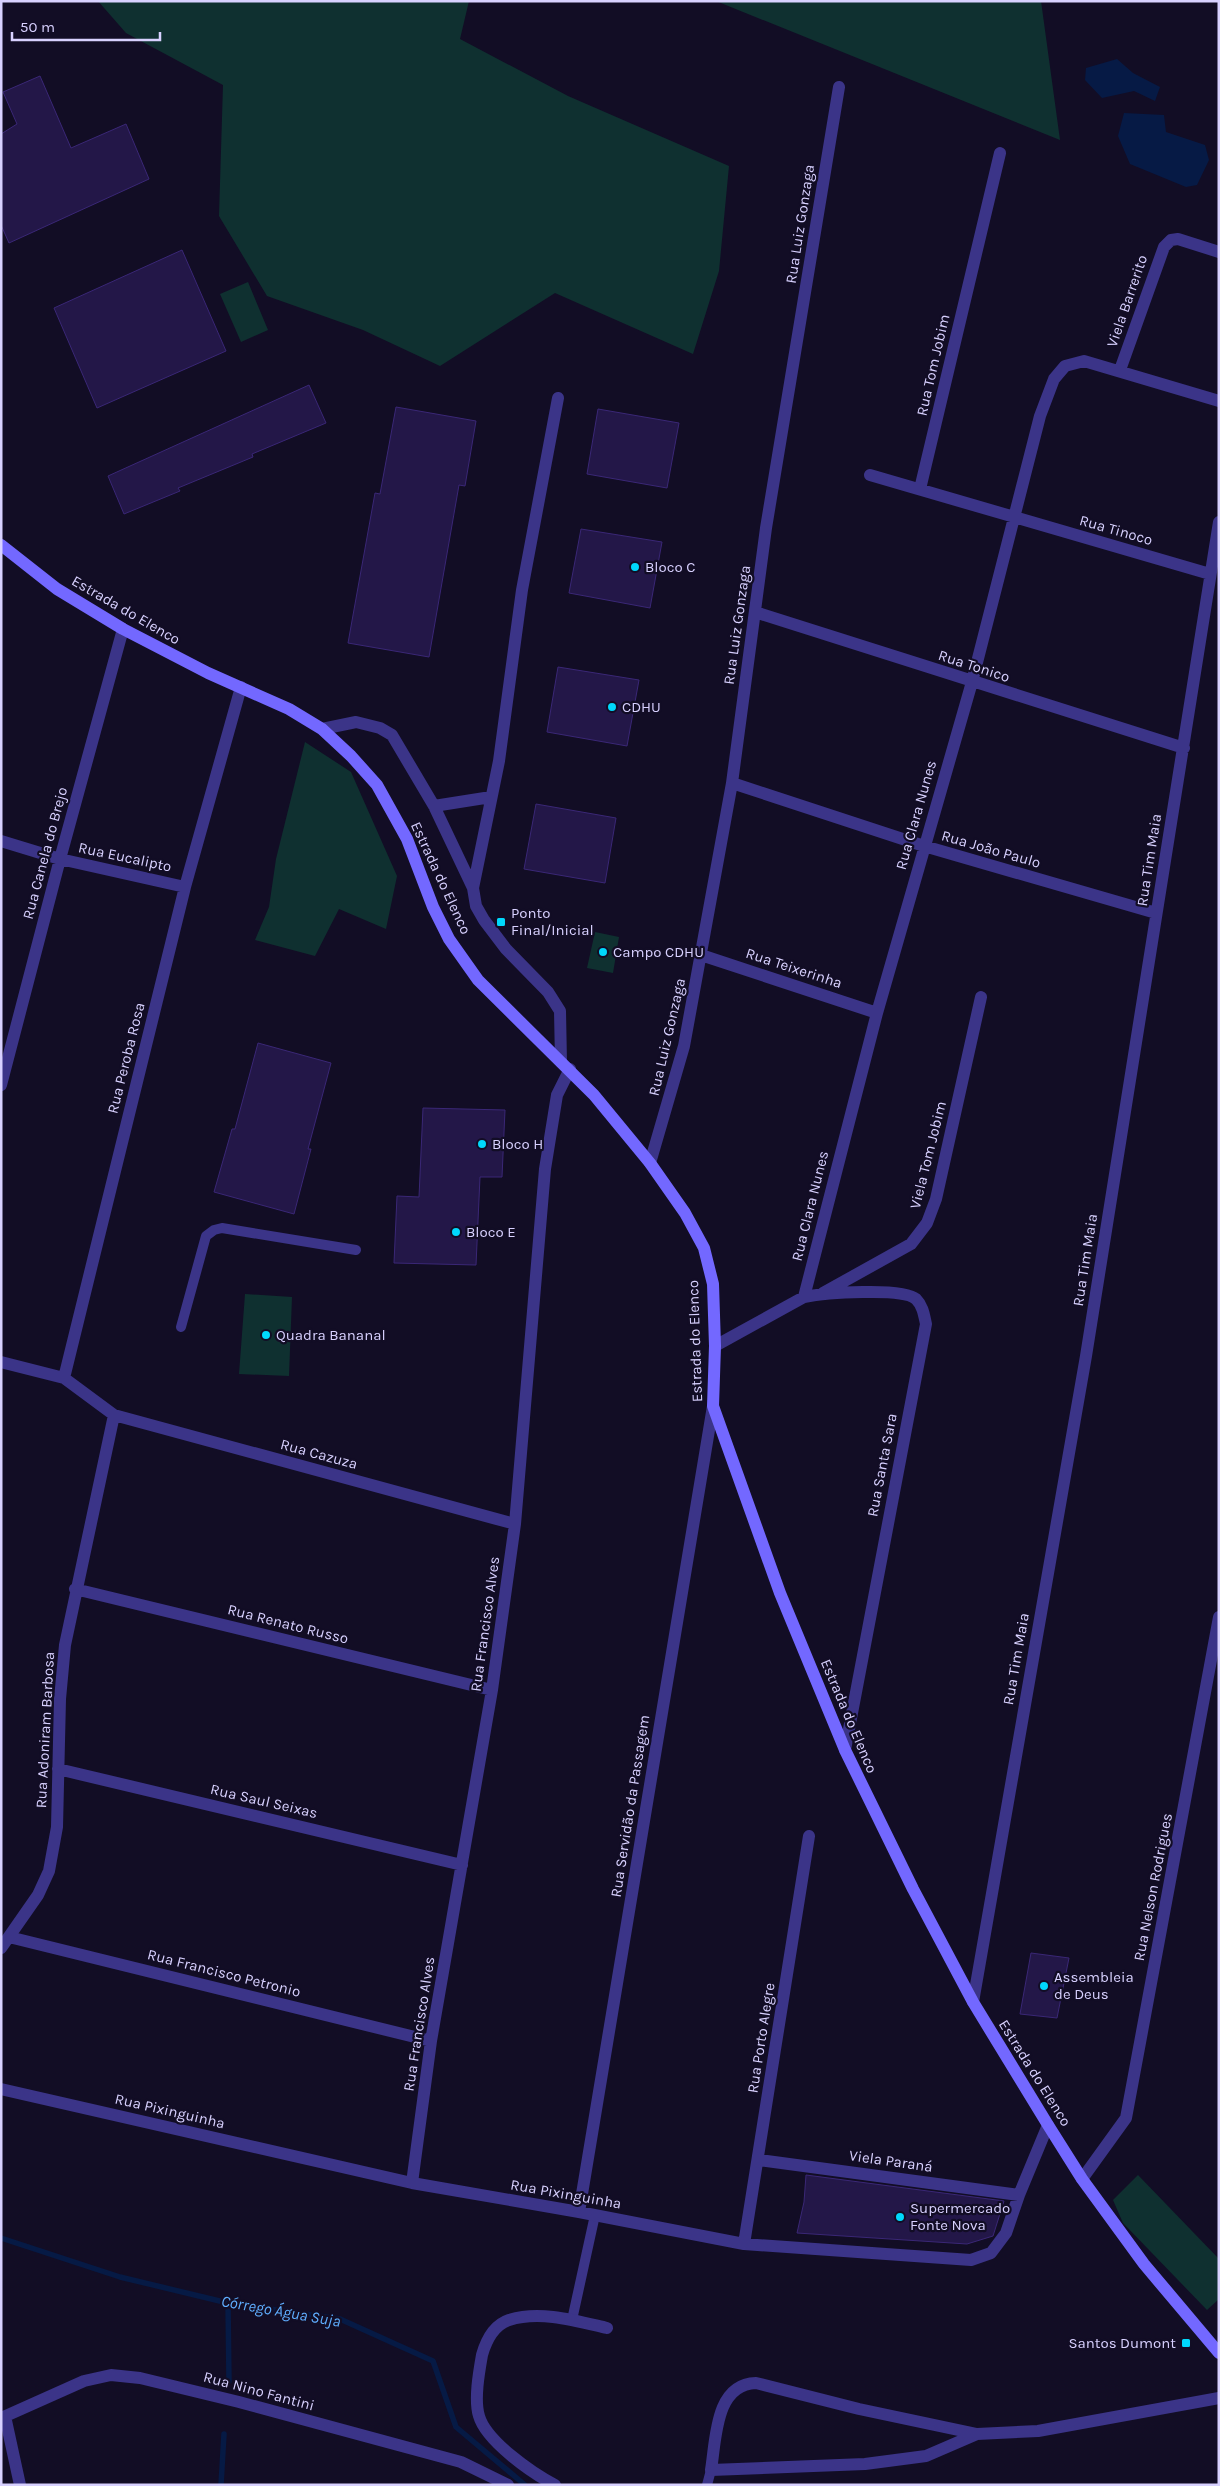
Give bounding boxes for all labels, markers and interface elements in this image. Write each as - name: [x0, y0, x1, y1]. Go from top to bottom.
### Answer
- scale bar: [12, 10, 160, 42]
- text: 50 m: [20, 18, 55, 36]
- street label: Rua Luiz Gonzaga: [782, 163, 818, 285]
- street label: Viela Barrerito: [1103, 252, 1151, 350]
- street label: Rua Tom Jobim: [913, 312, 953, 418]
- street label: Rua Tinoco: [1077, 511, 1155, 549]
- place label: Bloco C: [645, 558, 695, 576]
- marker: Bloco C: [629, 561, 641, 573]
- street label: Rua Luiz Gonzaga: [720, 564, 754, 686]
- street label: Estrada do Elenco: [69, 572, 183, 648]
- street label: Rua Tonico: [936, 646, 1012, 686]
- place label: CDHU: [622, 698, 661, 716]
- marker: CDHU: [606, 701, 618, 713]
- street label: Rua Clara Nunes: [892, 758, 940, 872]
- street label: Rua Canela do Brejo: [19, 785, 71, 921]
- street label: Rua Tim Maia: [1133, 812, 1165, 908]
- street label: Estrada do Elenco: [407, 819, 475, 937]
- street label: Rua João Paulo: [939, 826, 1043, 872]
- street label: Rua Eucalipto: [77, 838, 173, 876]
- place label: Ponto Final/Inicial: [511, 904, 594, 939]
- marker: Ponto Final/Inicial: [495, 916, 507, 928]
- place label: Campo CDHU: [613, 943, 704, 961]
- street label: Rua Teixerinha: [744, 944, 844, 992]
- marker: Campo CDHU: [597, 946, 609, 958]
- street label: Rua Luiz Gonzaga: [645, 976, 689, 1098]
- street label: Rua Peroba Rosa: [103, 1001, 149, 1115]
- street label: Viela Tom Jobim: [906, 1099, 950, 1211]
- place label: Bloco H: [492, 1135, 543, 1153]
- marker: Bloco H: [476, 1138, 488, 1150]
- street label: Rua Clara Nunes: [788, 1149, 832, 1263]
- street label: Rua Tim Maia: [1069, 1212, 1101, 1308]
- place label: Bloco E: [466, 1223, 516, 1241]
- marker: Bloco E: [450, 1226, 462, 1238]
- street label: Estrada do Elenco: [684, 1280, 706, 1402]
- place label: Quadra Bananal: [276, 1326, 386, 1344]
- marker: Quadra Bananal: [260, 1329, 272, 1341]
- street label: Rua Santa Sara: [863, 1412, 901, 1518]
- street label: Rua Cazuza: [278, 1435, 360, 1473]
- street label: Rua Francisco Alves: [467, 1555, 503, 1693]
- street label: Rua Renato Russo: [226, 1600, 350, 1648]
- street label: Rua Tim Maia: [999, 1611, 1033, 1707]
- street label: Rua Adoniram Barbosa: [32, 1651, 58, 1809]
- street label: Estrada do Elenco: [817, 1656, 881, 1776]
- street label: Rua Servidão da Passagem: [607, 1713, 653, 1899]
- street label: Rua Saul Seixas: [209, 1780, 319, 1822]
- street label: Rua Nelson Rodrigues: [1130, 1812, 1176, 1962]
- street label: Rua Francisco Petronio: [146, 1945, 302, 2001]
- street label: Rua Francisco Alves: [399, 1955, 439, 2093]
- place label: Assembleia de Deus: [1054, 1968, 1134, 2003]
- marker: Assembleia de Deus: [1038, 1980, 1050, 1992]
- street label: Rua Porto Alegre: [743, 1982, 779, 2094]
- street label: Estrada do Elenco: [995, 2016, 1075, 2130]
- street label: Rua Pixinguinha: [113, 2090, 227, 2132]
- street label: Viela Paraná: [848, 2146, 934, 2176]
- street label: Rua Pixinguinha: [509, 2175, 623, 2213]
- place label: Supermercado Fonte Nova: [910, 2199, 1010, 2234]
- marker: Supermercado Fonte Nova: [894, 2211, 906, 2223]
- water label: Córrego Água Suja: [220, 2291, 342, 2331]
- place label: Santos Dumont: [1068, 2334, 1176, 2352]
- marker: Santos Dumont: [1180, 2337, 1192, 2349]
- street label: Rua Nino Fantini: [202, 2368, 316, 2414]

